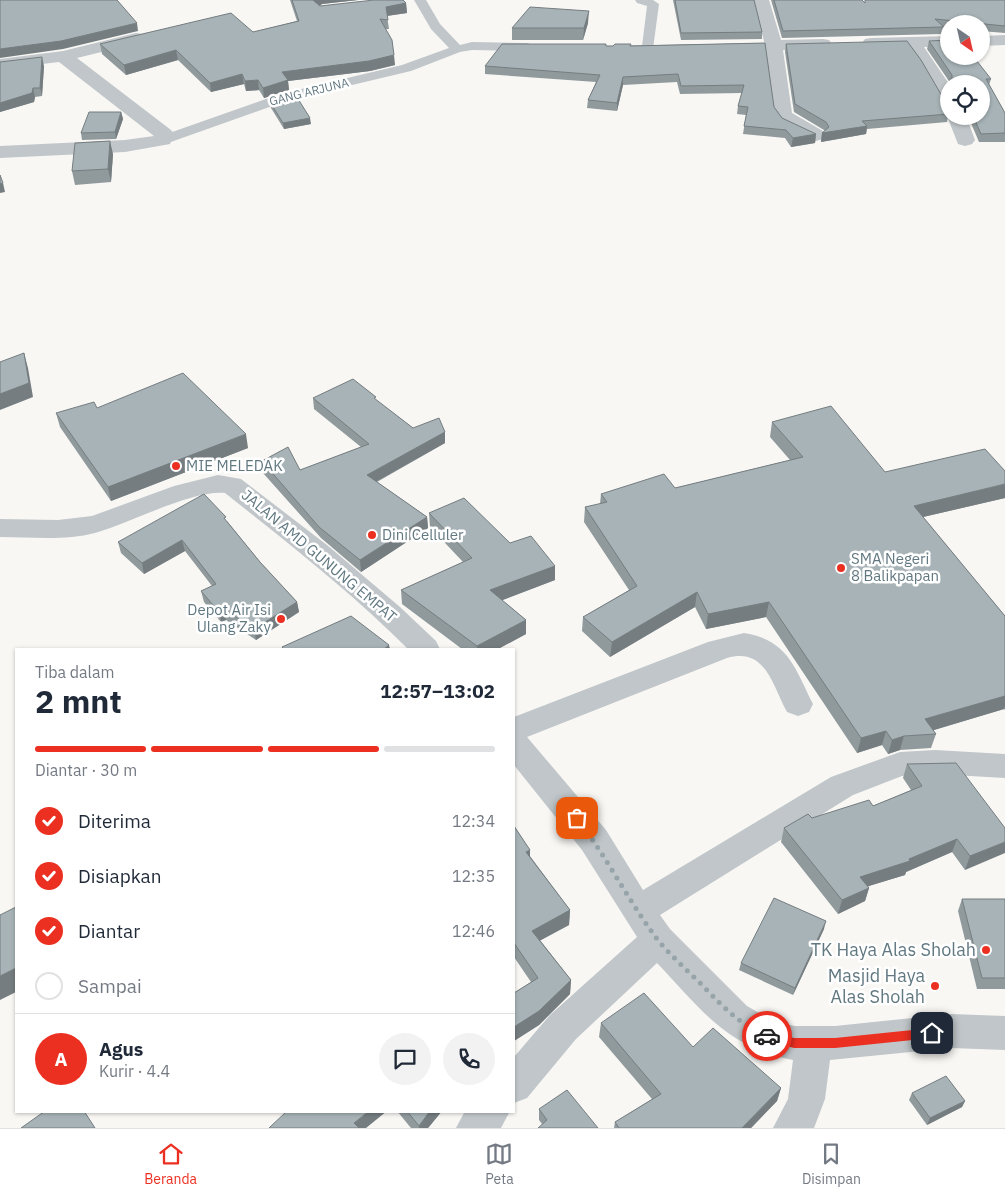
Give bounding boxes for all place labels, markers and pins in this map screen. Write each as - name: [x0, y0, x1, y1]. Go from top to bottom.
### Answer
- place label: MIE MELEDAK: [186, 456, 283, 475]
- marker: MIE MELEDAK: [170, 460, 182, 472]
- place label: Dini Celluler: [382, 525, 464, 544]
- marker: Dini Celluler: [366, 529, 378, 541]
- place label: SMA Negeri 8 Balikpapan: [851, 549, 939, 585]
- marker: SMA Negeri 8 Balikpapan: [835, 562, 847, 574]
- place label: Depot Air Isi Ulang Zaky: [187, 600, 272, 636]
- marker: Depot Air Isi Ulang Zaky: [275, 613, 287, 625]
- pin: [556, 797, 598, 839]
- place label: TK Haya Alas Sholah: [811, 938, 976, 961]
- marker: TK Haya Alas Sholah: [980, 944, 992, 956]
- place label: Masjid Haya Alas Sholah: [828, 964, 925, 1008]
- marker: Masjid Haya Alas Sholah: [929, 980, 941, 992]
- pin: [911, 1012, 953, 1054]

